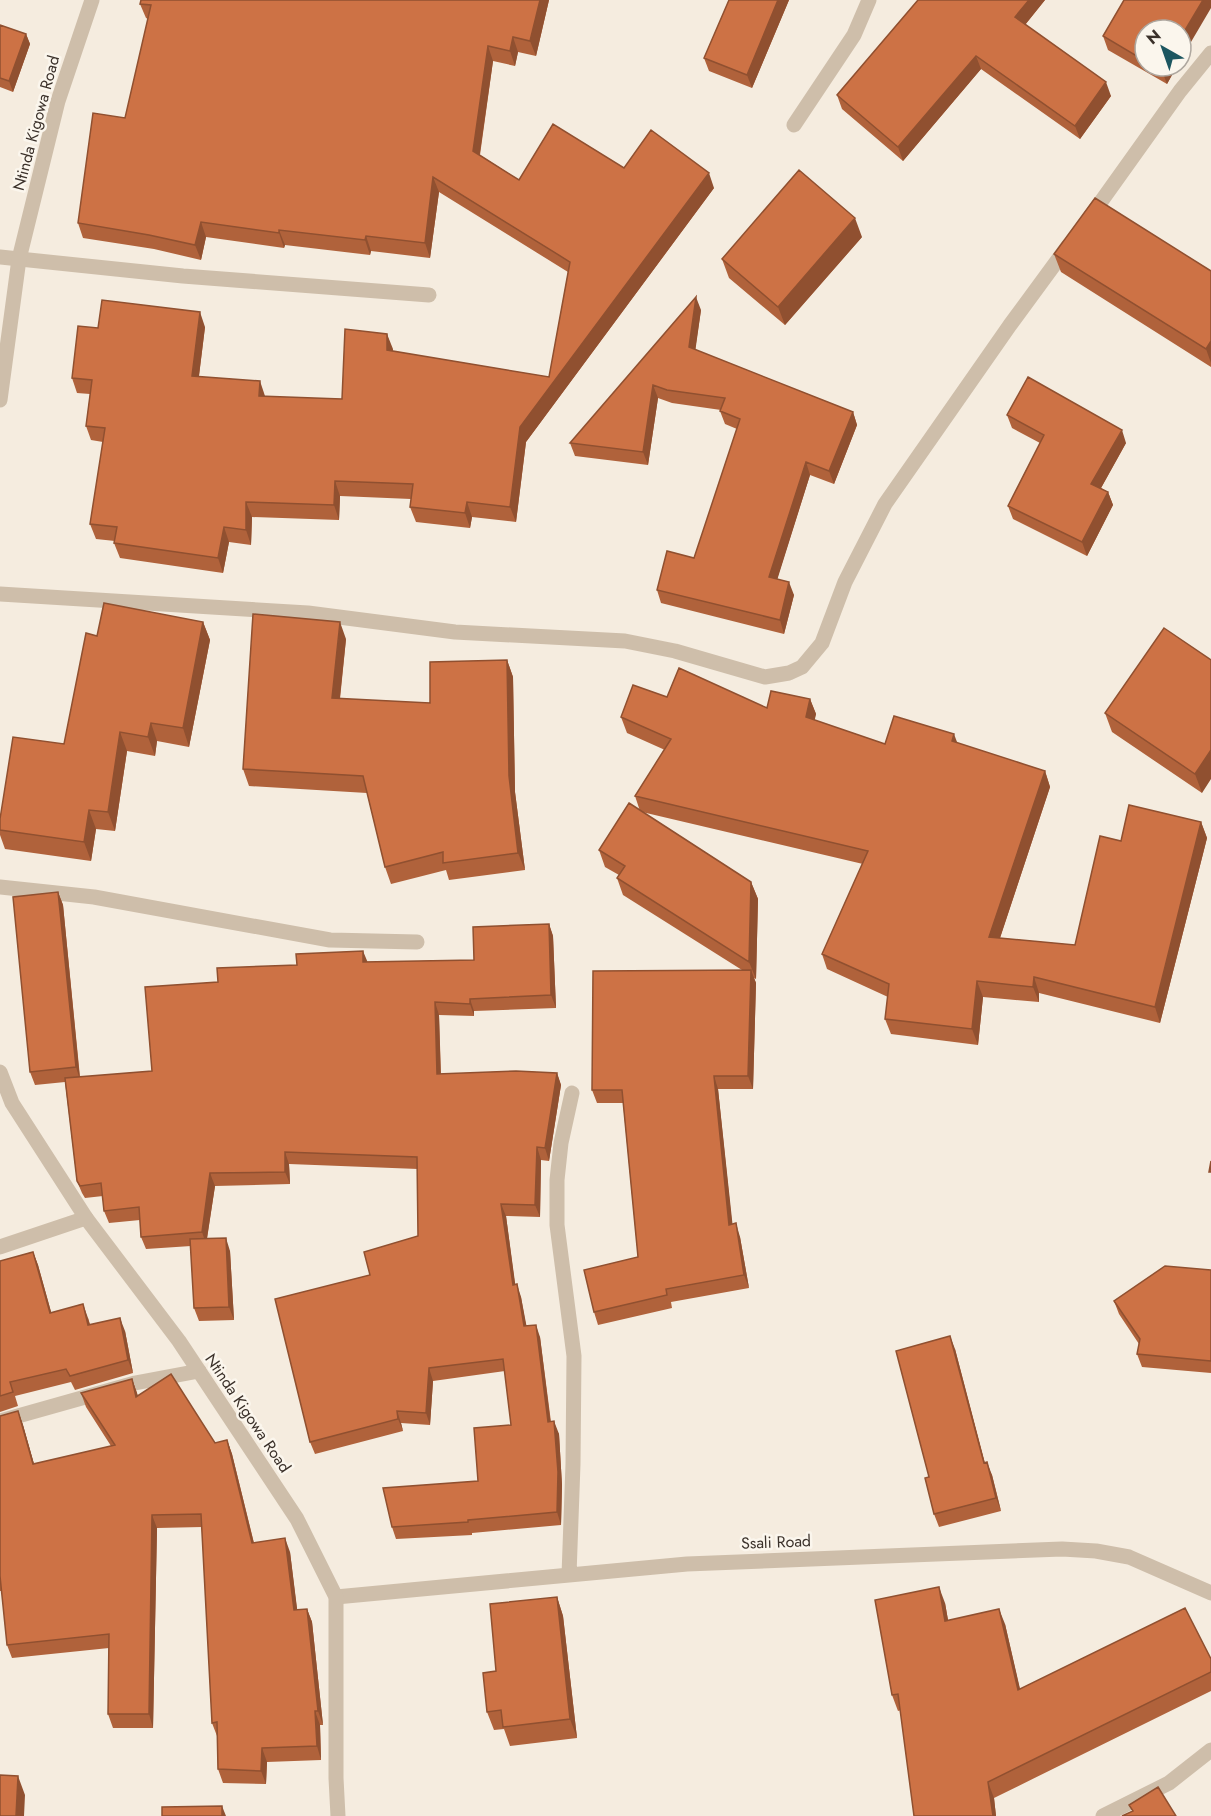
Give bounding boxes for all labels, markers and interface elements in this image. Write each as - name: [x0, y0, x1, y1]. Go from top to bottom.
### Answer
- north arrow: [1133, 18, 1193, 78]
- text: N: [1141, 24, 1166, 50]
- street label: Ntinda Kigowa Road: [7, 53, 65, 193]
- street label: Ntinda Kigowa Road: [200, 1349, 296, 1477]
- street label: Ssali Road: [741, 1529, 811, 1555]

